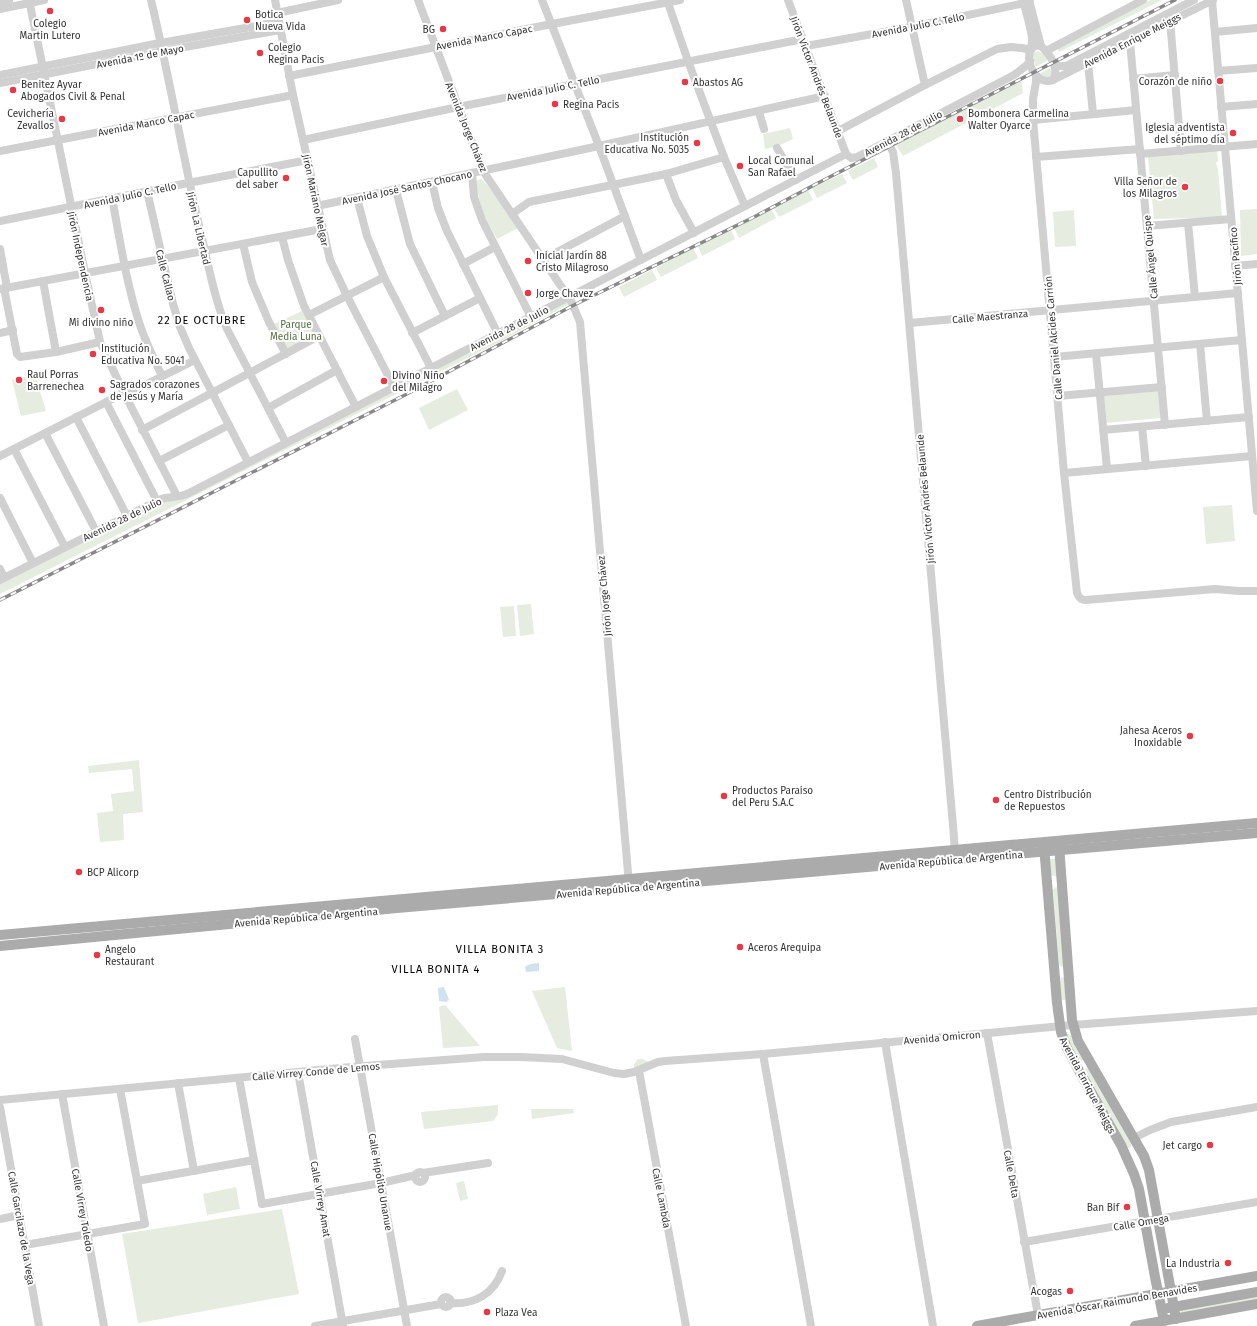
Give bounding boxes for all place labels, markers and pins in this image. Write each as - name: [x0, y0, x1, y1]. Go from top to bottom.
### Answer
- marker: Colegio Martin Lutero: [45, 6, 55, 16]
- place label: Botica Nueva Vida: [255, 9, 306, 33]
- marker: Botica Nueva Vida: [242, 15, 252, 25]
- place label: Colegio Martin Lutero: [20, 18, 81, 42]
- place label: BG: [423, 24, 435, 36]
- marker: BG: [438, 24, 448, 34]
- place label: Colegio Regina Pacis: [268, 42, 325, 66]
- marker: Colegio Regina Pacis: [255, 48, 265, 58]
- place label: Corazón de niño: [1139, 76, 1212, 88]
- marker: Corazón de niño: [1215, 76, 1225, 86]
- marker: Abastos AG: [680, 77, 690, 87]
- place label: Abastos AG: [693, 77, 743, 89]
- place label: Benitez Ayvar Abogados Civil & Penal: [21, 79, 125, 103]
- marker: Benitez Ayvar Abogados Civil & Penal: [8, 85, 18, 95]
- marker: Regina Pacis: [550, 99, 560, 109]
- place label: Regina Pacis: [563, 99, 620, 111]
- place label: Cevichería Zevallos: [7, 107, 54, 132]
- place label: Bombonera Carmelina Walter Oyarce: [968, 108, 1069, 132]
- marker: Cevichería Zevallos: [57, 114, 67, 124]
- marker: Bombonera Carmelina Walter Oyarce: [955, 114, 965, 124]
- place label: Iglesia adventista del séptimo día: [1145, 122, 1225, 146]
- marker: Iglesia adventista del séptimo día: [1228, 128, 1238, 138]
- place label: Institución Educativa No. 5035: [605, 132, 689, 156]
- marker: Institución Educativa No. 5035: [692, 138, 702, 148]
- place label: Local Comunal San Rafael: [748, 155, 814, 179]
- marker: Local Comunal San Rafael: [735, 161, 745, 171]
- place label: Capullito del saber: [236, 167, 278, 191]
- marker: Capullito del saber: [281, 173, 291, 183]
- place label: Villa Señor de los Milagros: [1114, 176, 1177, 200]
- marker: Villa Señor de los Milagros: [1180, 182, 1190, 192]
- place label: Inicial Jardín 88 Cristo Milagroso: [536, 249, 609, 274]
- marker: Inicial Jardín 88 Cristo Milagroso: [523, 256, 533, 266]
- marker: Jorge Chavez: [523, 288, 533, 298]
- place label: Jorge Chavez: [536, 288, 594, 300]
- marker: Mi divino niño: [96, 305, 106, 315]
- place label: Mi divino niño: [69, 317, 133, 329]
- place label: Institución Educativa No. 5041: [101, 343, 185, 367]
- marker: Institución Educativa No. 5041: [88, 349, 98, 359]
- place label: Raul Porras Barrenechea: [27, 369, 84, 393]
- place label: Divino Niño del Milagro: [392, 370, 445, 394]
- marker: Raul Porras Barrenechea: [14, 375, 24, 385]
- marker: Divino Niño del Milagro: [379, 376, 389, 386]
- place label: Sagrados corazones de Jesús y María: [110, 379, 200, 403]
- marker: Sagrados corazones de Jesús y María: [97, 385, 107, 395]
- place label: Jahesa Aceros Inoxidable: [1120, 725, 1182, 749]
- marker: Jahesa Aceros Inoxidable: [1185, 731, 1195, 741]
- place label: Productos Paraiso del Peru S.A.C: [732, 785, 813, 809]
- place label: Centro Distribución de Repuestos: [1004, 789, 1092, 813]
- marker: Productos Paraiso del Peru S.A.C: [719, 791, 729, 801]
- marker: Centro Distribución de Repuestos: [991, 795, 1001, 805]
- marker: BCP Alicorp: [74, 867, 84, 877]
- place label: BCP Alicorp: [87, 867, 139, 879]
- marker: Aceros Arequipa: [735, 942, 745, 952]
- place label: Aceros Arequipa: [748, 942, 821, 954]
- place label: Angelo Restaurant: [105, 944, 155, 968]
- marker: Angelo Restaurant: [92, 950, 102, 960]
- place label: Jet cargo: [1163, 1140, 1202, 1152]
- marker: Jet cargo: [1205, 1140, 1215, 1150]
- place label: Ban Bif: [1087, 1202, 1120, 1214]
- marker: Ban Bif: [1122, 1202, 1132, 1212]
- place label: La Industria: [1166, 1258, 1220, 1270]
- marker: La Industria: [1223, 1258, 1233, 1268]
- place label: Acogas: [1031, 1286, 1062, 1298]
- marker: Acogas: [1065, 1286, 1075, 1296]
- marker: Plaza Vea: [482, 1307, 492, 1317]
- place label: Plaza Vea: [495, 1307, 537, 1319]

